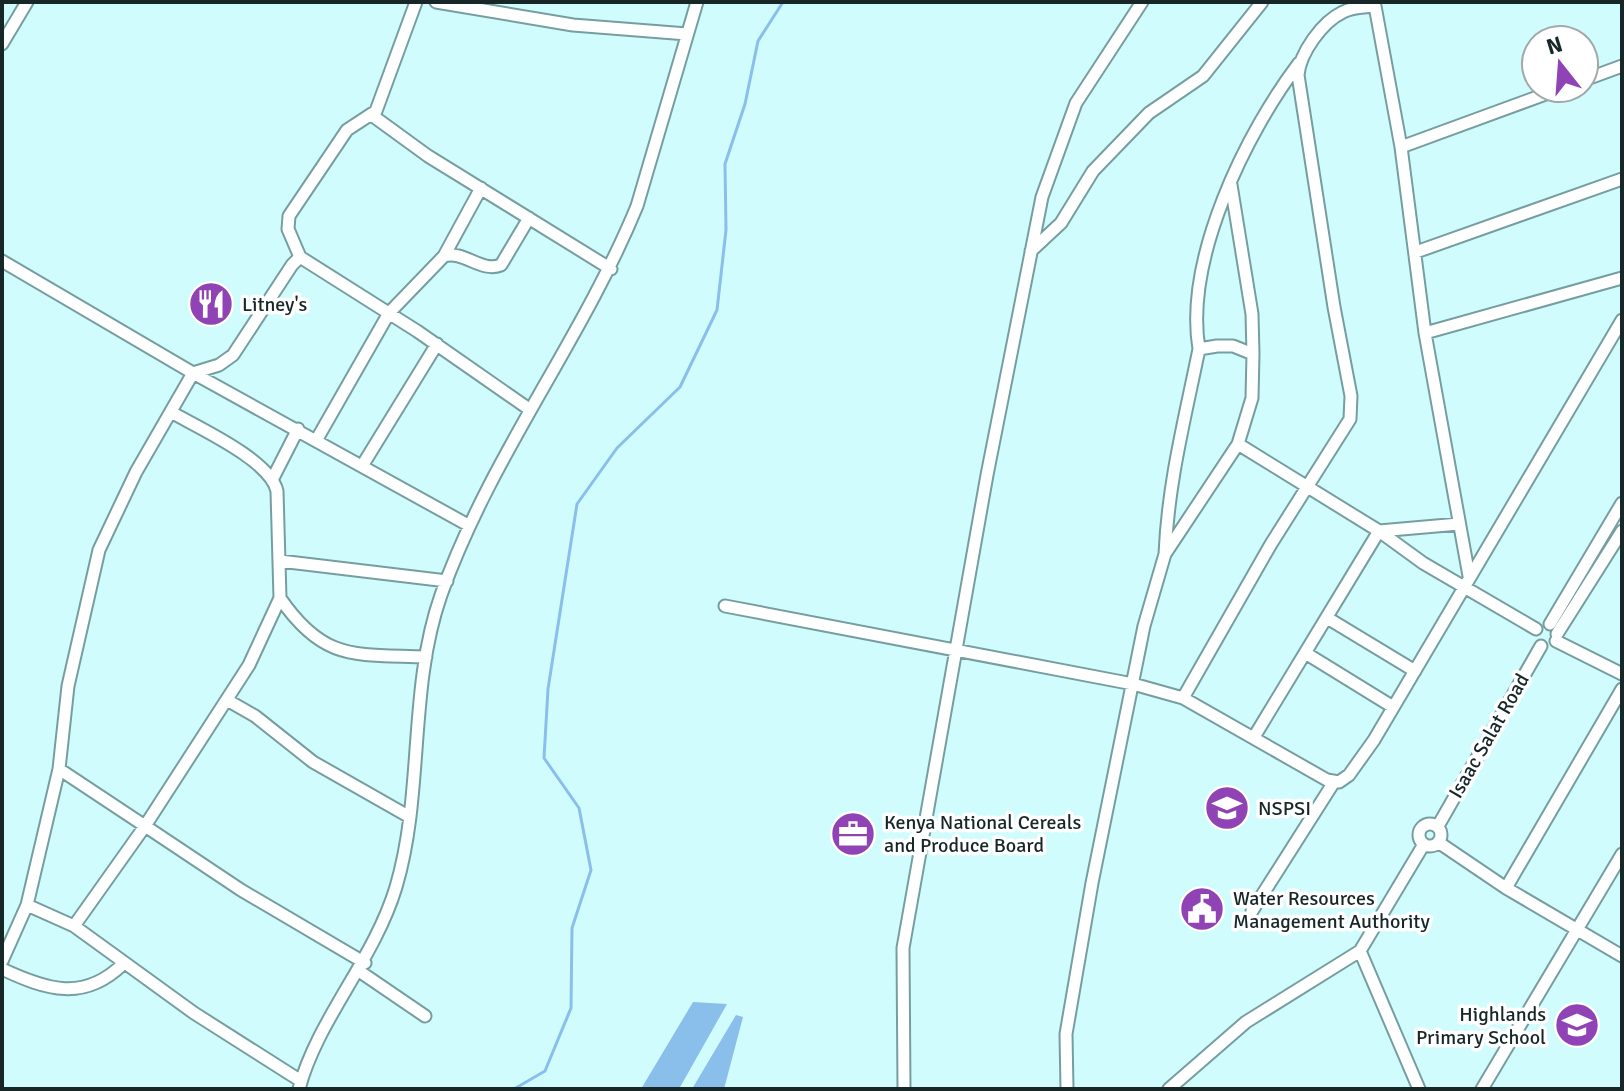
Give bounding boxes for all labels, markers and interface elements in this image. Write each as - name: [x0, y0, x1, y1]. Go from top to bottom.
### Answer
- north arrow: [1520, 24, 1600, 104]
- text: N: [1543, 30, 1566, 61]
- restaurant icon: Litney's: [187, 280, 235, 328]
- place label: Litney's: [242, 292, 308, 317]
- street label: Isaac Salat Road: [1443, 669, 1535, 803]
- school or university icon: NSPSI: [1203, 784, 1251, 832]
- place label: NSPSI: [1258, 796, 1311, 821]
- office icon: Kenya National Cereals and Produce Board: [829, 810, 877, 858]
- place label: Kenya National Cereals and Produce Board: [884, 810, 1082, 858]
- public building icon: Water Resources Management Authority: [1178, 885, 1226, 933]
- place label: Water Resources Management Authority: [1233, 886, 1430, 934]
- school or university icon: Highlands Primary School: [1553, 1001, 1601, 1049]
- place label: Highlands Primary School: [1416, 1002, 1546, 1050]

